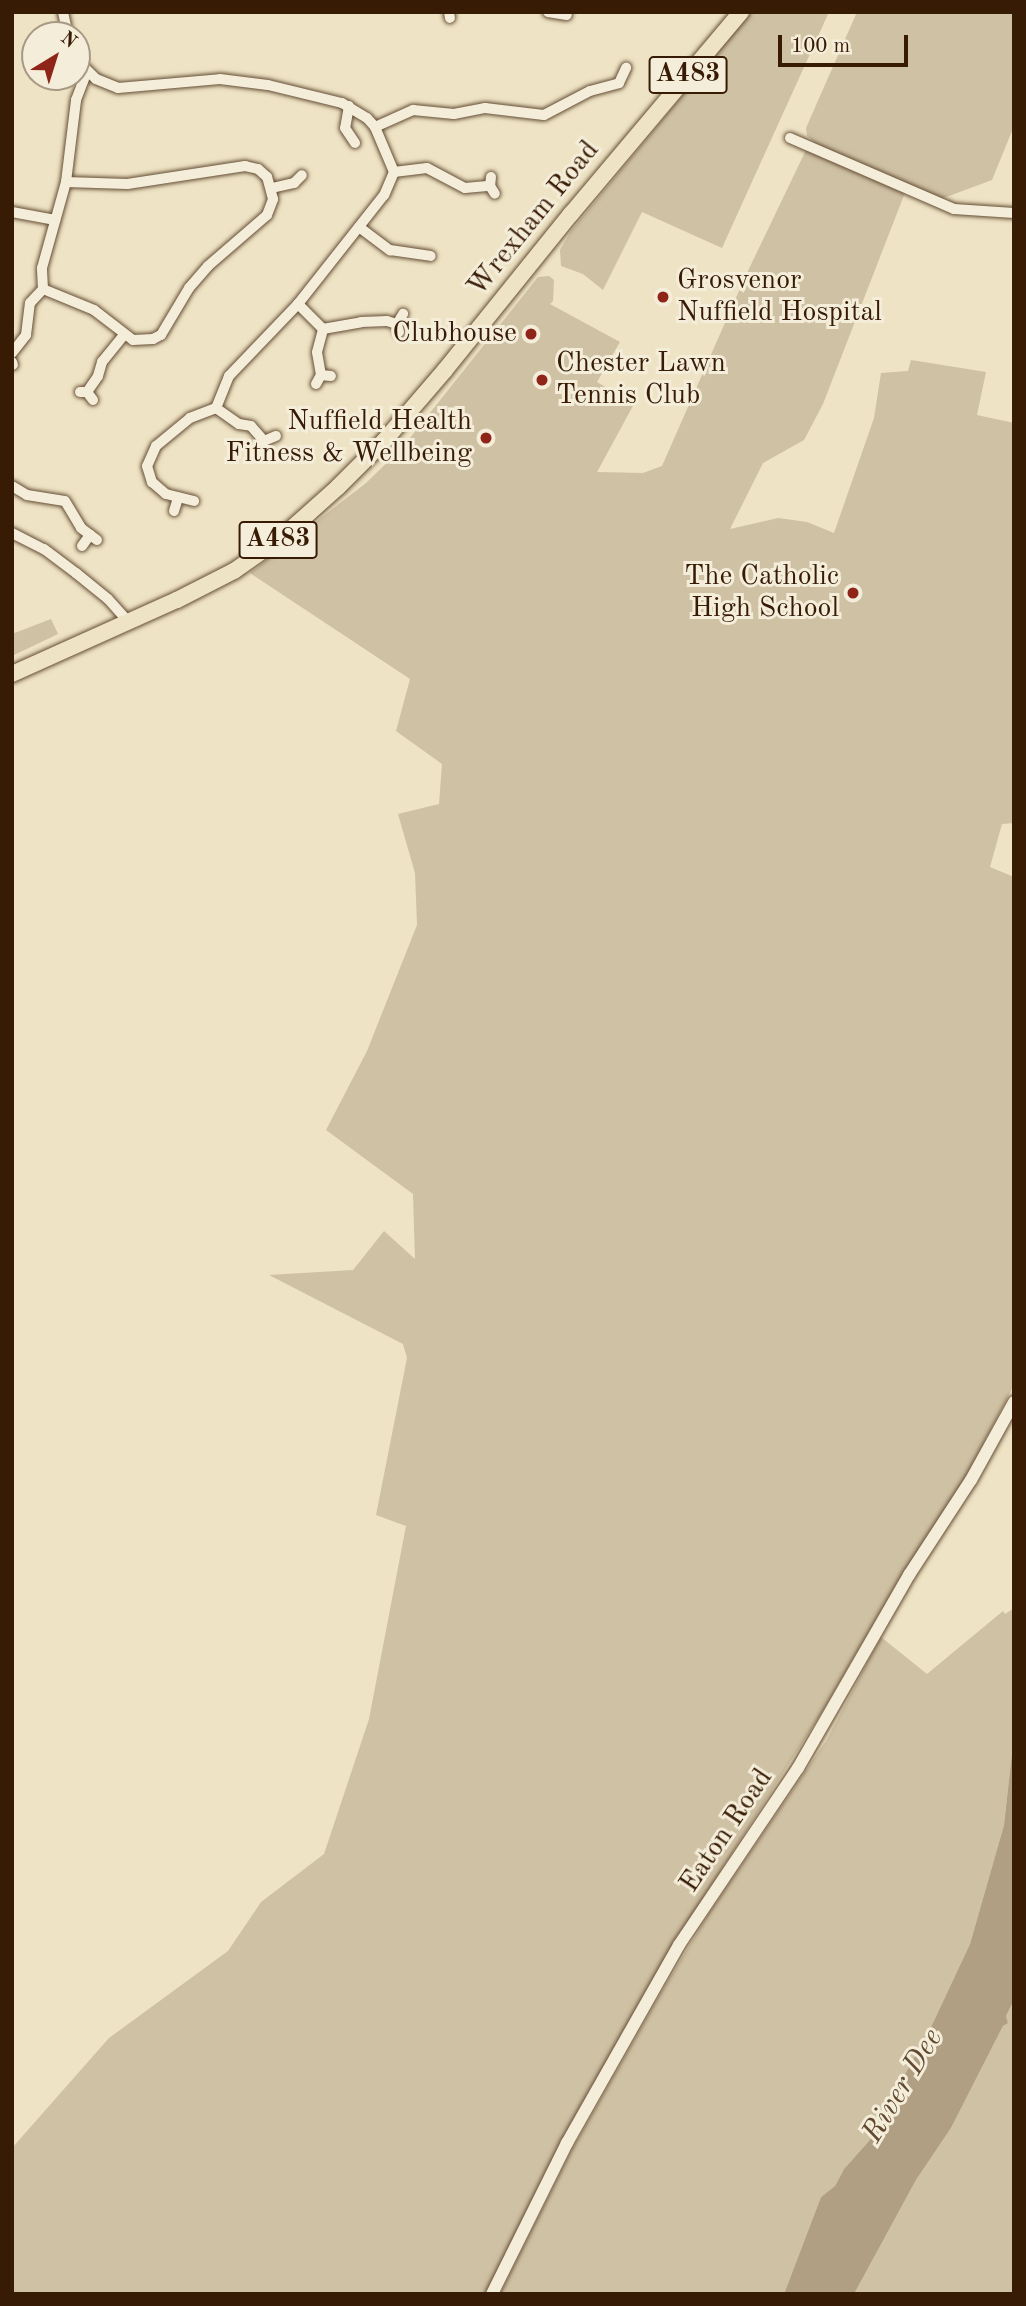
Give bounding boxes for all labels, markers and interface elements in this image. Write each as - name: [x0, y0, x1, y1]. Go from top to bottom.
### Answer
- north arrow: [21, 21, 91, 91]
- scale bar: [781, 21, 911, 65]
- text: N: [56, 29, 80, 53]
- text: 100 m: [791, 36, 850, 57]
- road number: A483: [648, 52, 728, 97]
- street label: Wrexham Road: [461, 134, 607, 304]
- place label: Grosvenor Nuffield Hospital: [677, 264, 882, 330]
- marker: Grosvenor Nuffield Hospital: [655, 289, 671, 305]
- place label: Clubhouse: [392, 317, 517, 351]
- marker: Clubhouse: [523, 326, 539, 342]
- place label: Chester Lawn Tennis Club: [556, 347, 726, 413]
- marker: Chester Lawn Tennis Club: [534, 372, 550, 388]
- place label: Nuffield Health Fitness & Wellbeing: [225, 405, 472, 471]
- marker: Nuffield Health Fitness & Wellbeing: [478, 430, 494, 446]
- road number: A483: [238, 518, 318, 562]
- place label: The Catholic High School: [684, 560, 839, 626]
- marker: The Catholic High School: [845, 585, 861, 601]
- street label: Eaton Road: [673, 1763, 781, 1899]
- water label: River Dee: [855, 2023, 951, 2149]

